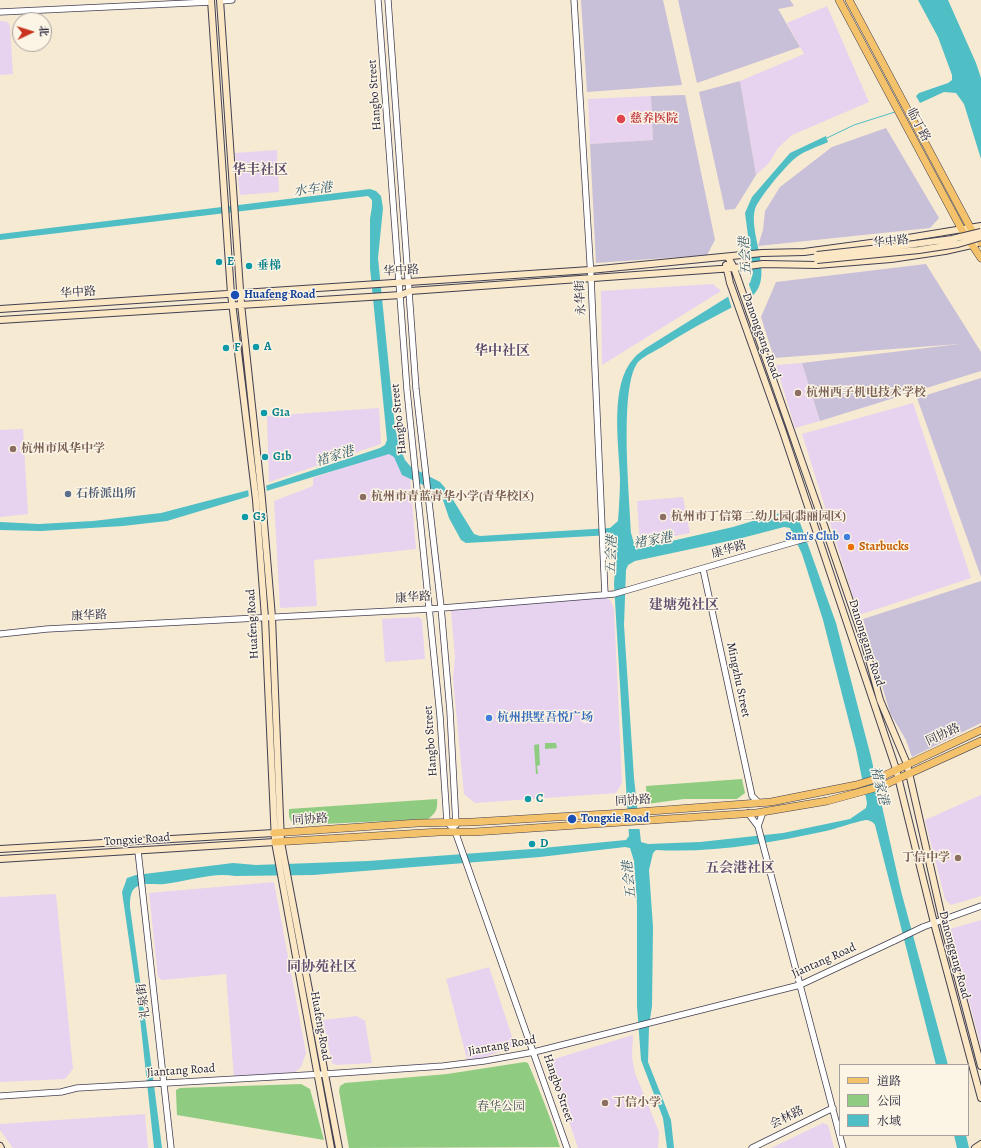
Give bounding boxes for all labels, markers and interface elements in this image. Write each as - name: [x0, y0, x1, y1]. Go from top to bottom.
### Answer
- north arrow: [12, 12, 52, 52]
- text: 北: [36, 25, 51, 37]
- street label: Hangbo Street: [365, 59, 385, 131]
- street label: 临丁路: [903, 106, 933, 144]
- place label: 慈养医院: [630, 112, 678, 126]
- marker: 慈养医院: [615, 113, 627, 125]
- district label: 华丰社区: [232, 163, 288, 179]
- water label: 水车港: [293, 180, 333, 200]
- street label: 华中路: [872, 233, 910, 251]
- water label: 五会港: [737, 236, 755, 276]
- place label: E: [227, 255, 234, 269]
- marker: E: [214, 257, 224, 267]
- place label: 垂梯: [257, 259, 281, 273]
- marker: 垂梯: [244, 261, 254, 271]
- street label: 华中路: [383, 263, 419, 279]
- street label: 永华街: [573, 280, 589, 316]
- street label: 华中路: [60, 285, 96, 301]
- place label: Huafeng Road: [244, 288, 315, 302]
- marker: Huafeng Road: [229, 289, 241, 301]
- street label: Danonggang Road: [739, 291, 783, 381]
- place label: A: [264, 340, 271, 354]
- place label: F: [234, 341, 240, 355]
- marker: A: [251, 342, 261, 352]
- marker: F: [221, 343, 231, 353]
- district label: 华中社区: [474, 344, 530, 360]
- street label: Hangbo Street: [388, 383, 410, 455]
- place label: 杭州西子机电技术学校: [806, 386, 926, 400]
- marker: 杭州西子机电技术学校: [793, 388, 803, 398]
- place label: G1a: [272, 406, 290, 420]
- marker: G1a: [259, 408, 269, 418]
- place label: 杭州市风华中学: [21, 442, 105, 456]
- marker: 杭州市风华中学: [8, 444, 18, 454]
- water label: 褚家港: [314, 444, 356, 470]
- place label: G1b: [273, 450, 291, 464]
- marker: G1b: [260, 452, 270, 462]
- place label: 石桥派出所: [76, 487, 136, 501]
- marker: 石桥派出所: [63, 489, 73, 499]
- place label: 杭州市青蓝青华小学(青华校区): [371, 490, 534, 504]
- marker: 杭州市青蓝青华小学(青华校区): [358, 492, 368, 502]
- place label: G3: [253, 510, 266, 524]
- place label: 杭州市丁信第二幼儿园(翡丽园区): [671, 510, 846, 524]
- marker: G3: [240, 512, 250, 522]
- marker: 杭州市丁信第二幼儿园(翡丽园区): [658, 512, 668, 522]
- water label: 褚家港: [632, 530, 674, 552]
- place label: Sam's Club: [785, 530, 839, 544]
- marker: Sam's Club: [842, 532, 852, 542]
- water label: 五会港: [604, 535, 620, 575]
- street label: 康华路: [710, 538, 748, 562]
- place label: Starbucks: [859, 540, 909, 554]
- marker: Starbucks: [846, 542, 856, 552]
- street label: Huafeng Road: [244, 589, 262, 659]
- street label: 康华路: [395, 590, 431, 606]
- district label: 建塘苑社区: [649, 598, 719, 614]
- street label: Danonggang Road: [845, 598, 887, 688]
- street label: 康华路: [71, 608, 107, 624]
- street label: Mingzhu Street: [723, 641, 753, 719]
- street label: Hangbo Street: [421, 705, 441, 777]
- place label: 杭州拱墅吾悦广场: [497, 711, 593, 725]
- marker: 杭州拱墅吾悦广场: [484, 713, 494, 723]
- street label: 同协路: [924, 721, 962, 749]
- water label: 褚家港: [867, 765, 891, 807]
- place label: C: [536, 792, 543, 806]
- street label: 同协路: [615, 793, 651, 809]
- marker: C: [523, 794, 533, 804]
- street label: 同协路: [292, 812, 328, 828]
- place label: Tongxie Road: [581, 812, 649, 826]
- marker: Tongxie Road: [566, 813, 578, 825]
- street label: Tongxie Road: [103, 831, 171, 849]
- place label: D: [540, 837, 548, 851]
- marker: D: [527, 839, 537, 849]
- place label: 丁信中学: [902, 851, 950, 865]
- marker: 丁信中学: [953, 853, 963, 863]
- water label: 五会港: [620, 860, 640, 900]
- district label: 五会港社区: [705, 861, 775, 877]
- street label: Danonggang Road: [935, 909, 973, 1001]
- street label: Jiantang Road: [790, 940, 858, 982]
- district label: 同协苑社区: [287, 960, 357, 976]
- street label: 礼泉街: [135, 982, 153, 1020]
- street label: Huafeng Road: [307, 990, 333, 1062]
- street label: Jiantang Road: [467, 1033, 537, 1059]
- street label: Hangbo Street: [540, 1052, 576, 1124]
- street label: Jiantang Road: [146, 1061, 216, 1081]
- legend: [839, 1064, 969, 1136]
- text: 道路: [877, 1073, 901, 1089]
- text: 公园: [877, 1093, 901, 1109]
- place label: 丁信小学: [613, 1096, 661, 1110]
- marker: 丁信小学: [600, 1098, 610, 1108]
- park label: 春华公园: [477, 1100, 525, 1114]
- street label: 会林路: [768, 1104, 806, 1132]
- text: 水域: [877, 1113, 901, 1129]

